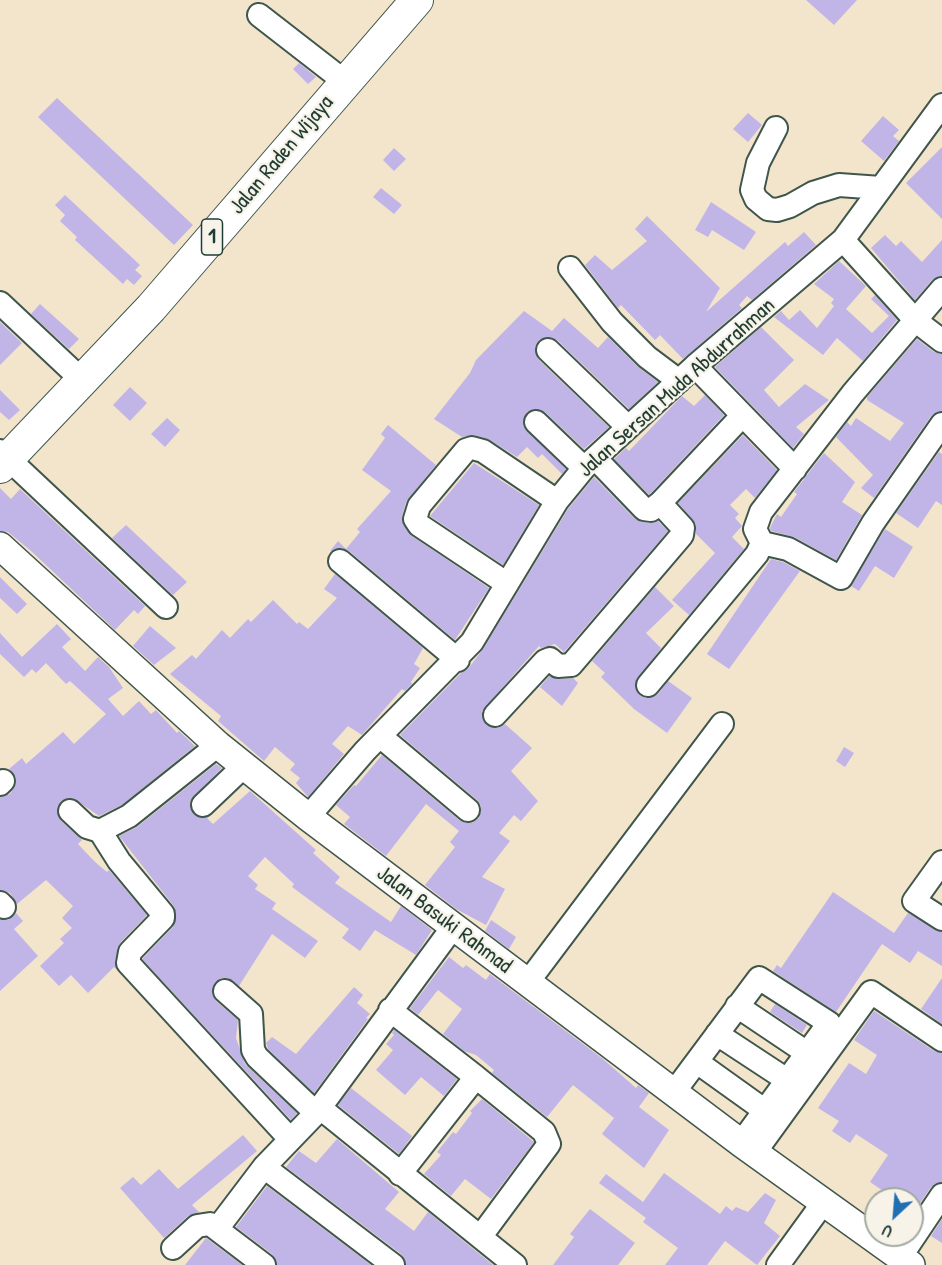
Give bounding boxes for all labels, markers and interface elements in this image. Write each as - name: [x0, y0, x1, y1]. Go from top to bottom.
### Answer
- street label: Jalan Raden Wijaya: [225, 90, 339, 220]
- road number: 1: [202, 219, 222, 255]
- street label: Jalan Sersan Muda Abdurrahman: [573, 293, 781, 483]
- street label: Jalan Basuki Rahmad: [371, 861, 517, 979]
- north arrow: [864, 1187, 924, 1247]
- text: U: [878, 1220, 896, 1243]

